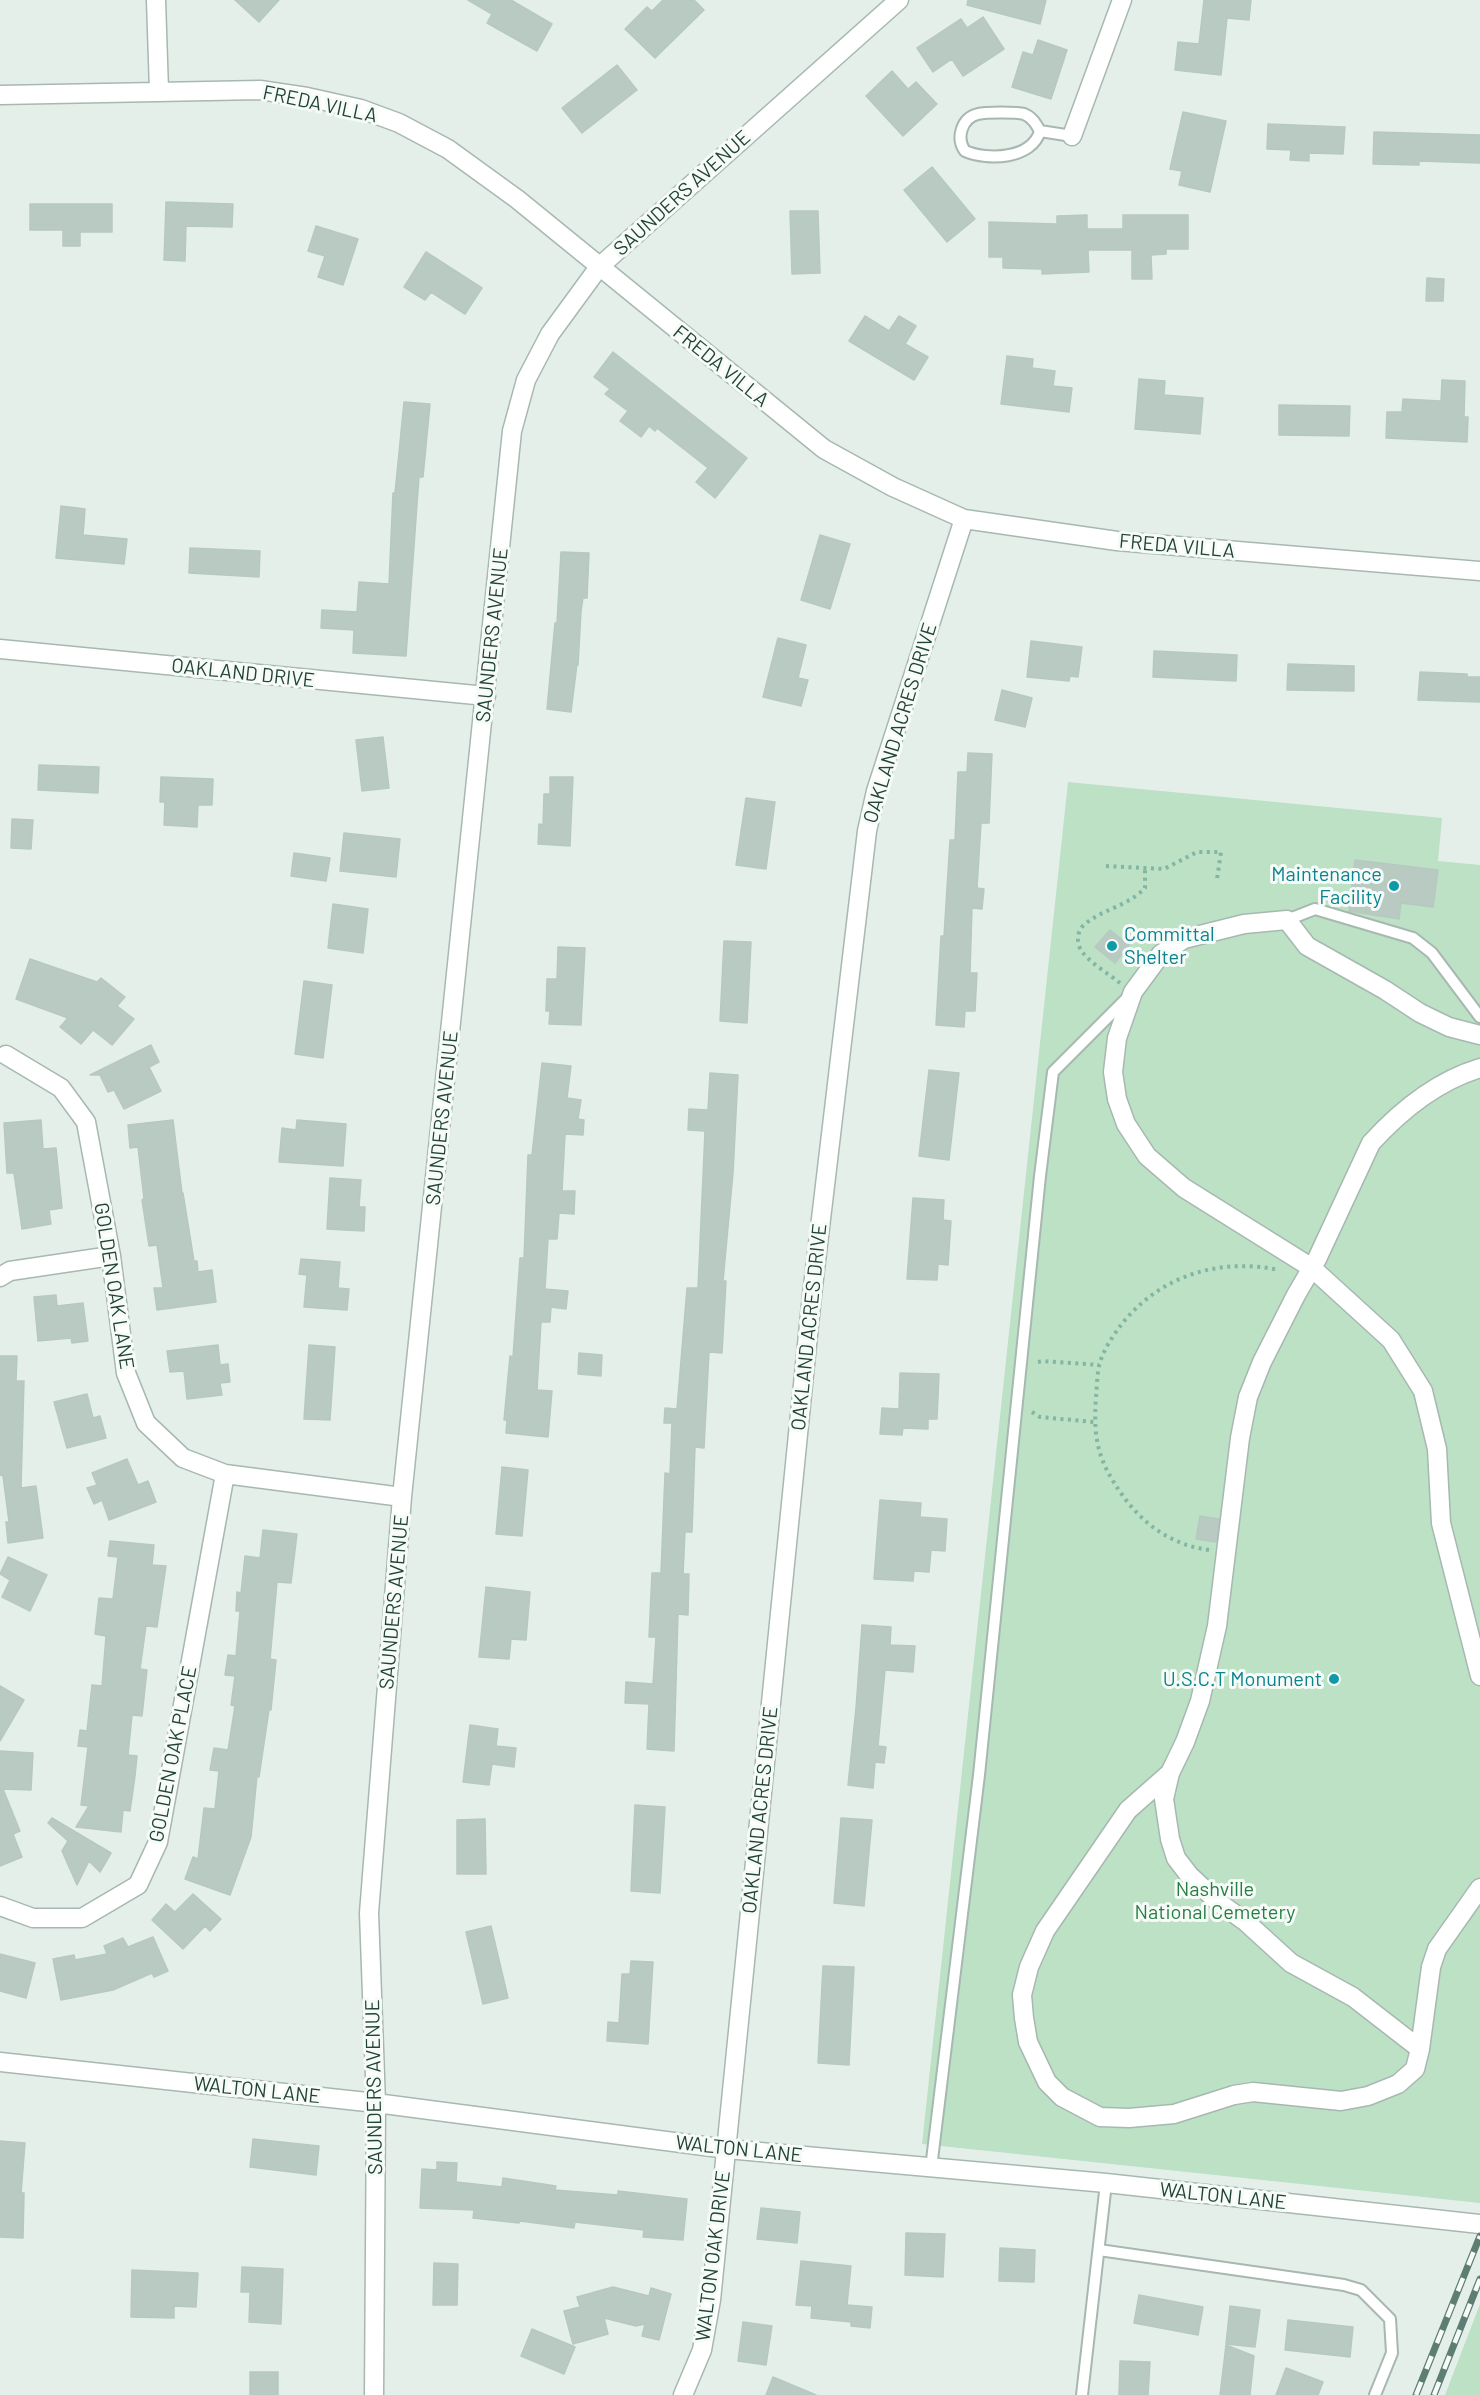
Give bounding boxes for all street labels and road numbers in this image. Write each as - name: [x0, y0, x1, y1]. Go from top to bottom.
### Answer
- street label: FREDA VILLA: [261, 80, 379, 128]
- street label: SAUNDERS AVENUE: [609, 125, 755, 261]
- street label: FREDA VILLA: [668, 320, 774, 412]
- street label: FREDA VILLA: [1118, 529, 1236, 563]
- street label: SAUNDERS AVENUE: [471, 546, 513, 724]
- street label: OAKLAND ACRES DRIVE: [858, 620, 942, 826]
- street label: OAKLAND DRIVE: [170, 654, 316, 692]
- street label: SAUNDERS AVENUE: [421, 1029, 463, 1207]
- street label: GOLDEN OAK LANE: [89, 1201, 139, 1371]
- street label: OAKLAND ACRES DRIVE: [786, 1222, 832, 1432]
- street label: SAUNDERS AVENUE: [374, 1513, 414, 1691]
- street label: GOLDEN OAK PLACE: [144, 1664, 202, 1844]
- street label: OAKLAND ACRES DRIVE: [737, 1705, 783, 1915]
- street label: SAUNDERS AVENUE: [360, 1999, 388, 2175]
- street label: WALTON LANE: [192, 2071, 322, 2109]
- street label: WALTON LANE: [674, 2130, 804, 2168]
- street label: WALTON OAK DRIVE: [691, 2169, 735, 2343]
- street label: WALTON LANE: [1158, 2177, 1288, 2215]

